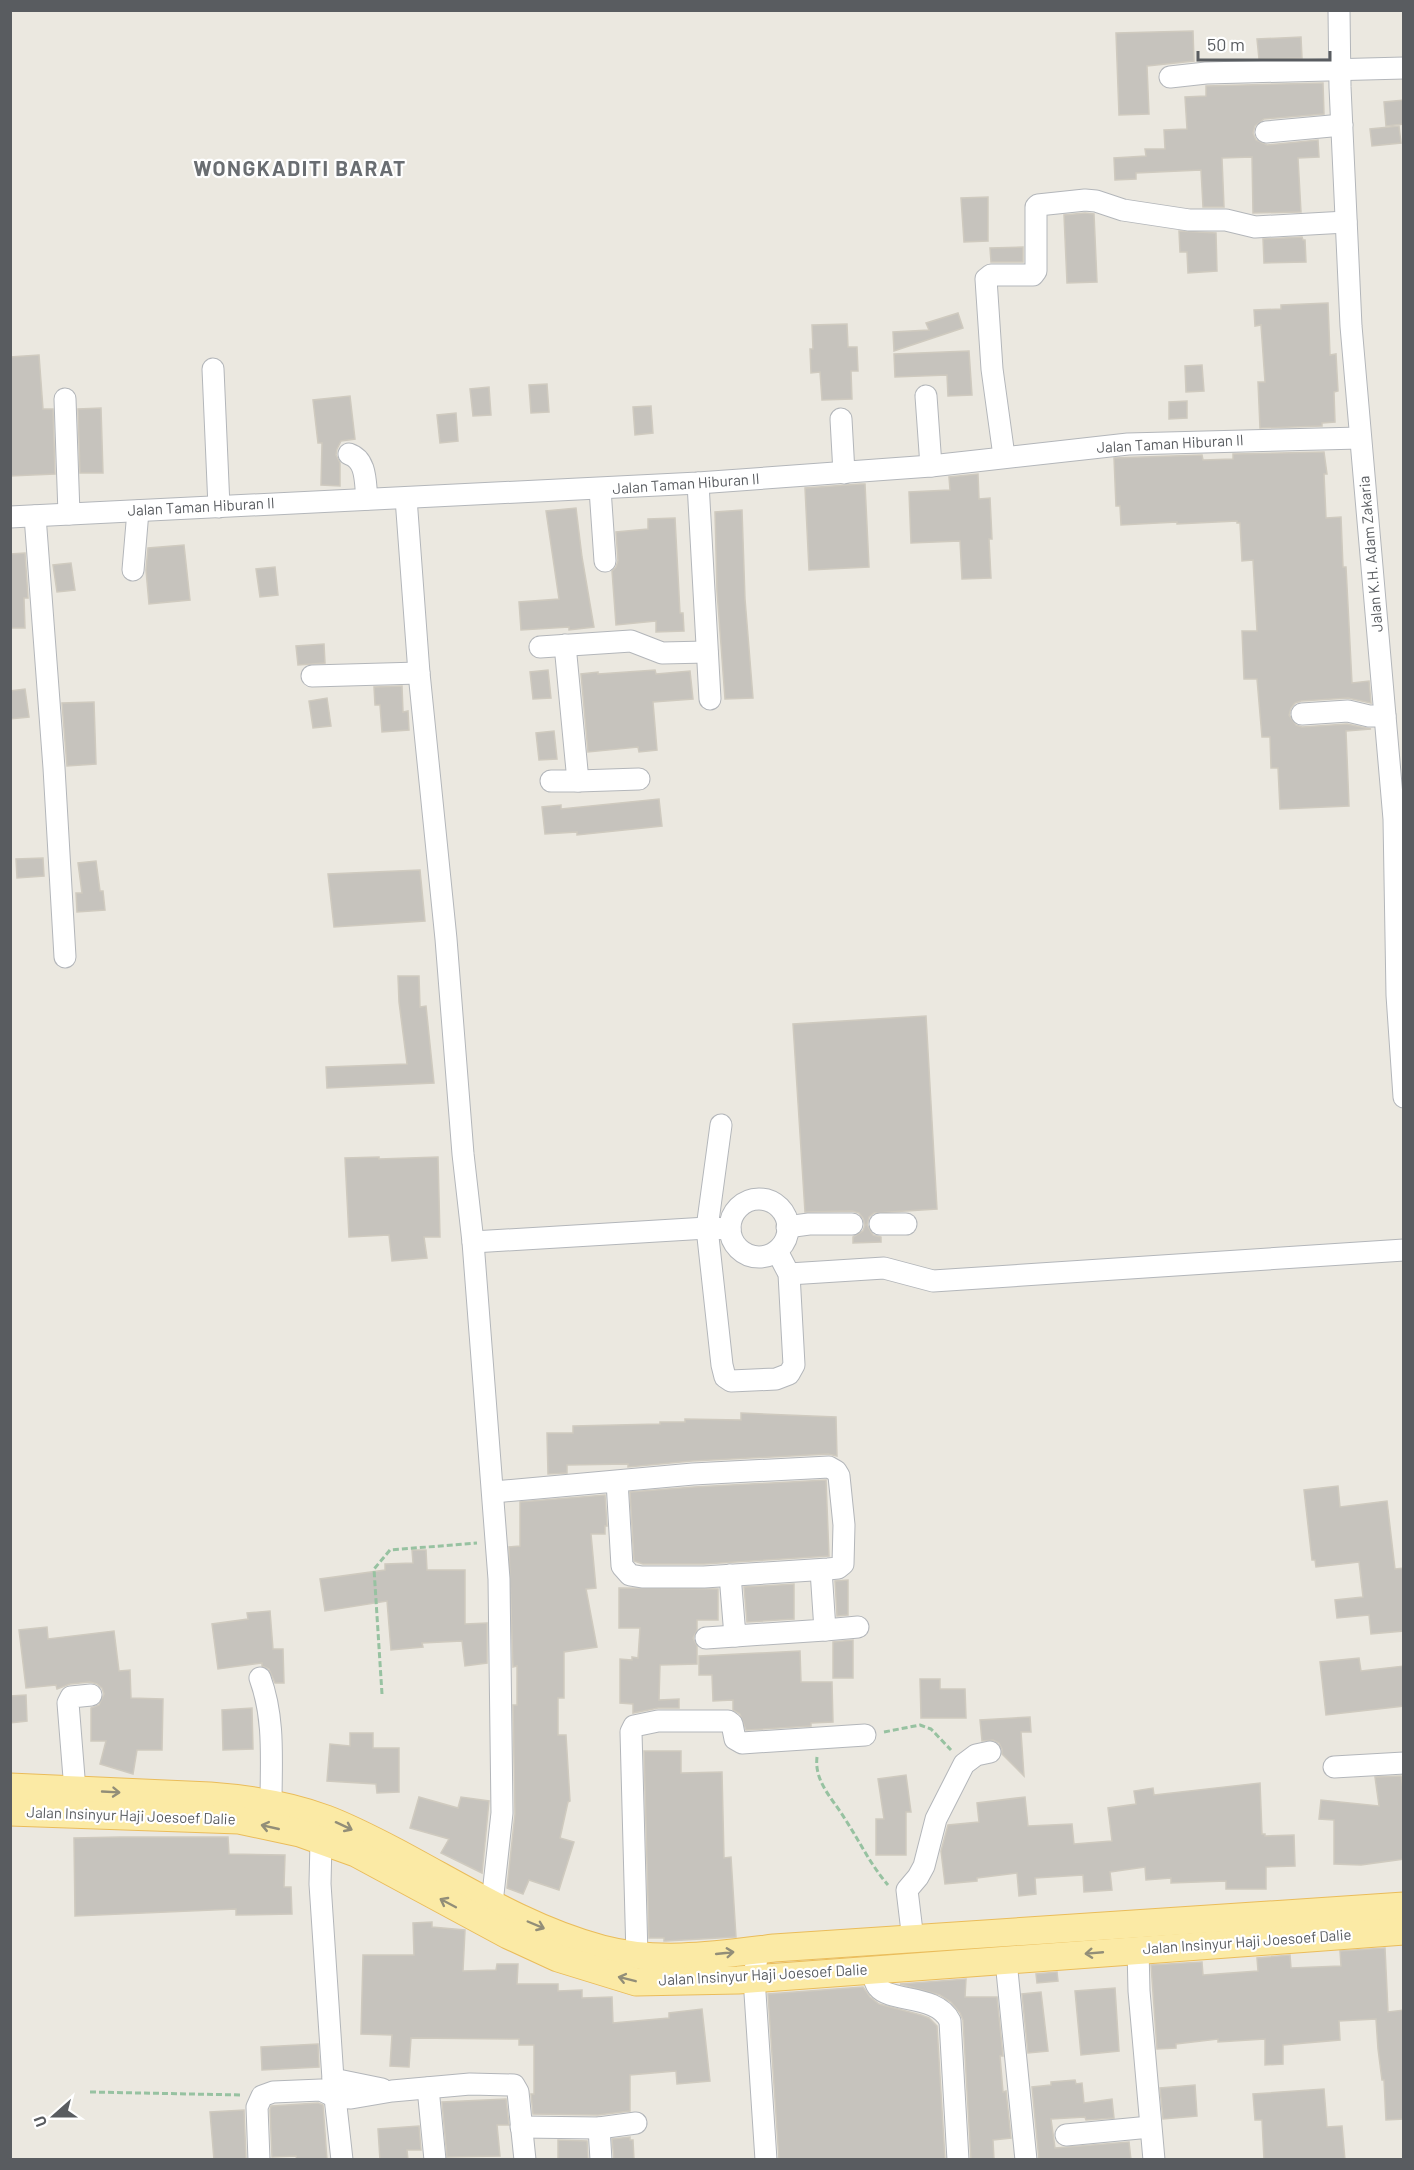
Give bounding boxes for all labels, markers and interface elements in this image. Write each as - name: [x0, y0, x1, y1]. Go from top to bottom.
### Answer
- scale bar: [1198, 24, 1330, 62]
- text: 50 m: [1207, 33, 1245, 55]
- district label: WONGKADITI BARAT: [193, 155, 407, 180]
- street label: Jalan Taman Hiburan II: [1096, 430, 1244, 456]
- street label: Jalan Taman Hiburan II: [612, 469, 760, 497]
- street label: Jalan K.H. Adam Zakaria: [1354, 475, 1386, 633]
- street label: Jalan Taman Hiburan II: [127, 493, 275, 519]
- one-way arrow: [100, 1786, 120, 1797]
- street label: Jalan Insinyur Haji Joesoef Dalie: [26, 1802, 236, 1828]
- one-way arrow: [261, 1821, 280, 1832]
- one-way arrow: [334, 1821, 352, 1833]
- one-way arrow: [440, 1897, 458, 1908]
- one-way arrow: [526, 1920, 544, 1931]
- street label: Jalan Insinyur Haji Joesoef Dalie: [1142, 1925, 1352, 1957]
- one-way arrow: [715, 1947, 735, 1958]
- one-way arrow: [1084, 1948, 1104, 1959]
- street label: Jalan Insinyur Haji Joesoef Dalie: [658, 1960, 868, 1988]
- one-way arrow: [618, 1973, 637, 1985]
- north arrow: [24, 2086, 84, 2146]
- text: U: [29, 2113, 50, 2130]

